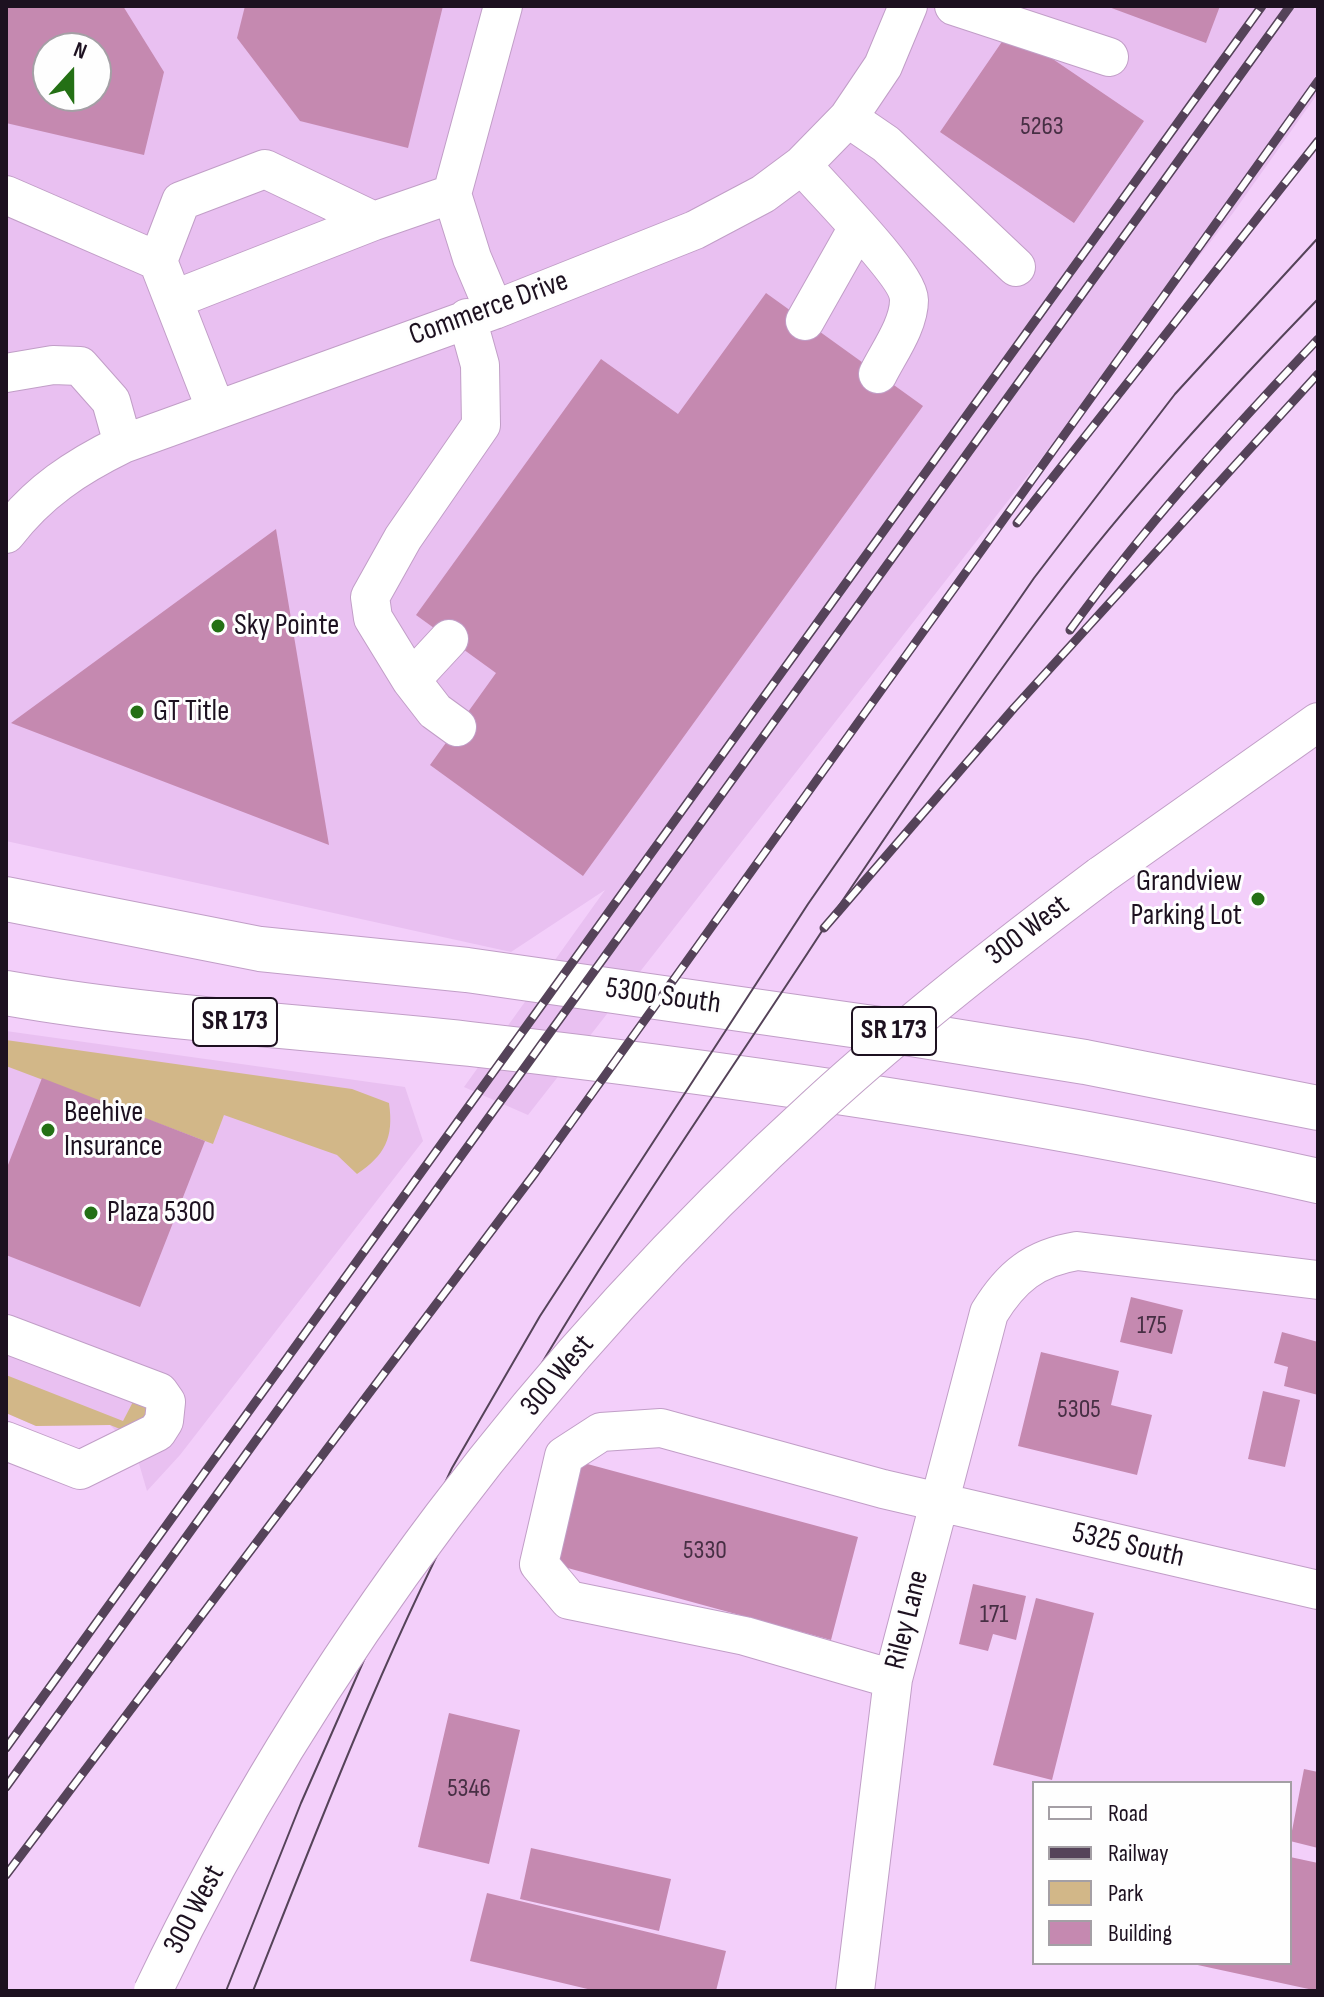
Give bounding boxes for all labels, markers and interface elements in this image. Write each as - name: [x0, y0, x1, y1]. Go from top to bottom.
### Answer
- north arrow: [32, 32, 112, 112]
- text: N: [70, 36, 90, 66]
- house number: 5263: [1020, 111, 1064, 143]
- street label: Commerce Drive: [405, 264, 573, 354]
- place label: Sky Pointe: [234, 608, 339, 644]
- marker: Sky Pointe: [209, 617, 227, 635]
- place label: GT Title: [153, 694, 229, 730]
- marker: GT Title: [128, 703, 146, 721]
- place label: Grandview Parking Lot: [1131, 864, 1242, 934]
- street label: 300 West: [979, 888, 1077, 974]
- marker: Grandview Parking Lot: [1249, 890, 1267, 908]
- street label: 5300 South: [603, 971, 723, 1023]
- road number: SR 173: [193, 998, 277, 1046]
- road number: SR 173: [852, 1007, 936, 1055]
- place label: Beehive Insurance: [64, 1095, 163, 1166]
- marker: Beehive Insurance: [39, 1121, 57, 1139]
- place label: Plaza 5300: [107, 1195, 215, 1231]
- marker: Plaza 5300: [82, 1204, 100, 1222]
- house number: 175: [1137, 1310, 1167, 1342]
- street label: 300 West: [514, 1328, 602, 1424]
- house number: 5305: [1057, 1394, 1101, 1426]
- street label: 5325 South: [1069, 1516, 1187, 1576]
- house number: 5330: [683, 1535, 727, 1567]
- street label: Riley Lane: [878, 1567, 938, 1673]
- house number: 171: [980, 1599, 1008, 1631]
- house number: 5346: [447, 1773, 491, 1805]
- legend: [1032, 1781, 1292, 1965]
- text: Road: [1108, 1799, 1148, 1828]
- text: Railway: [1108, 1839, 1168, 1868]
- street label: 300 West: [157, 1860, 233, 1960]
- text: Park: [1108, 1879, 1143, 1908]
- text: Building: [1108, 1919, 1172, 1948]

